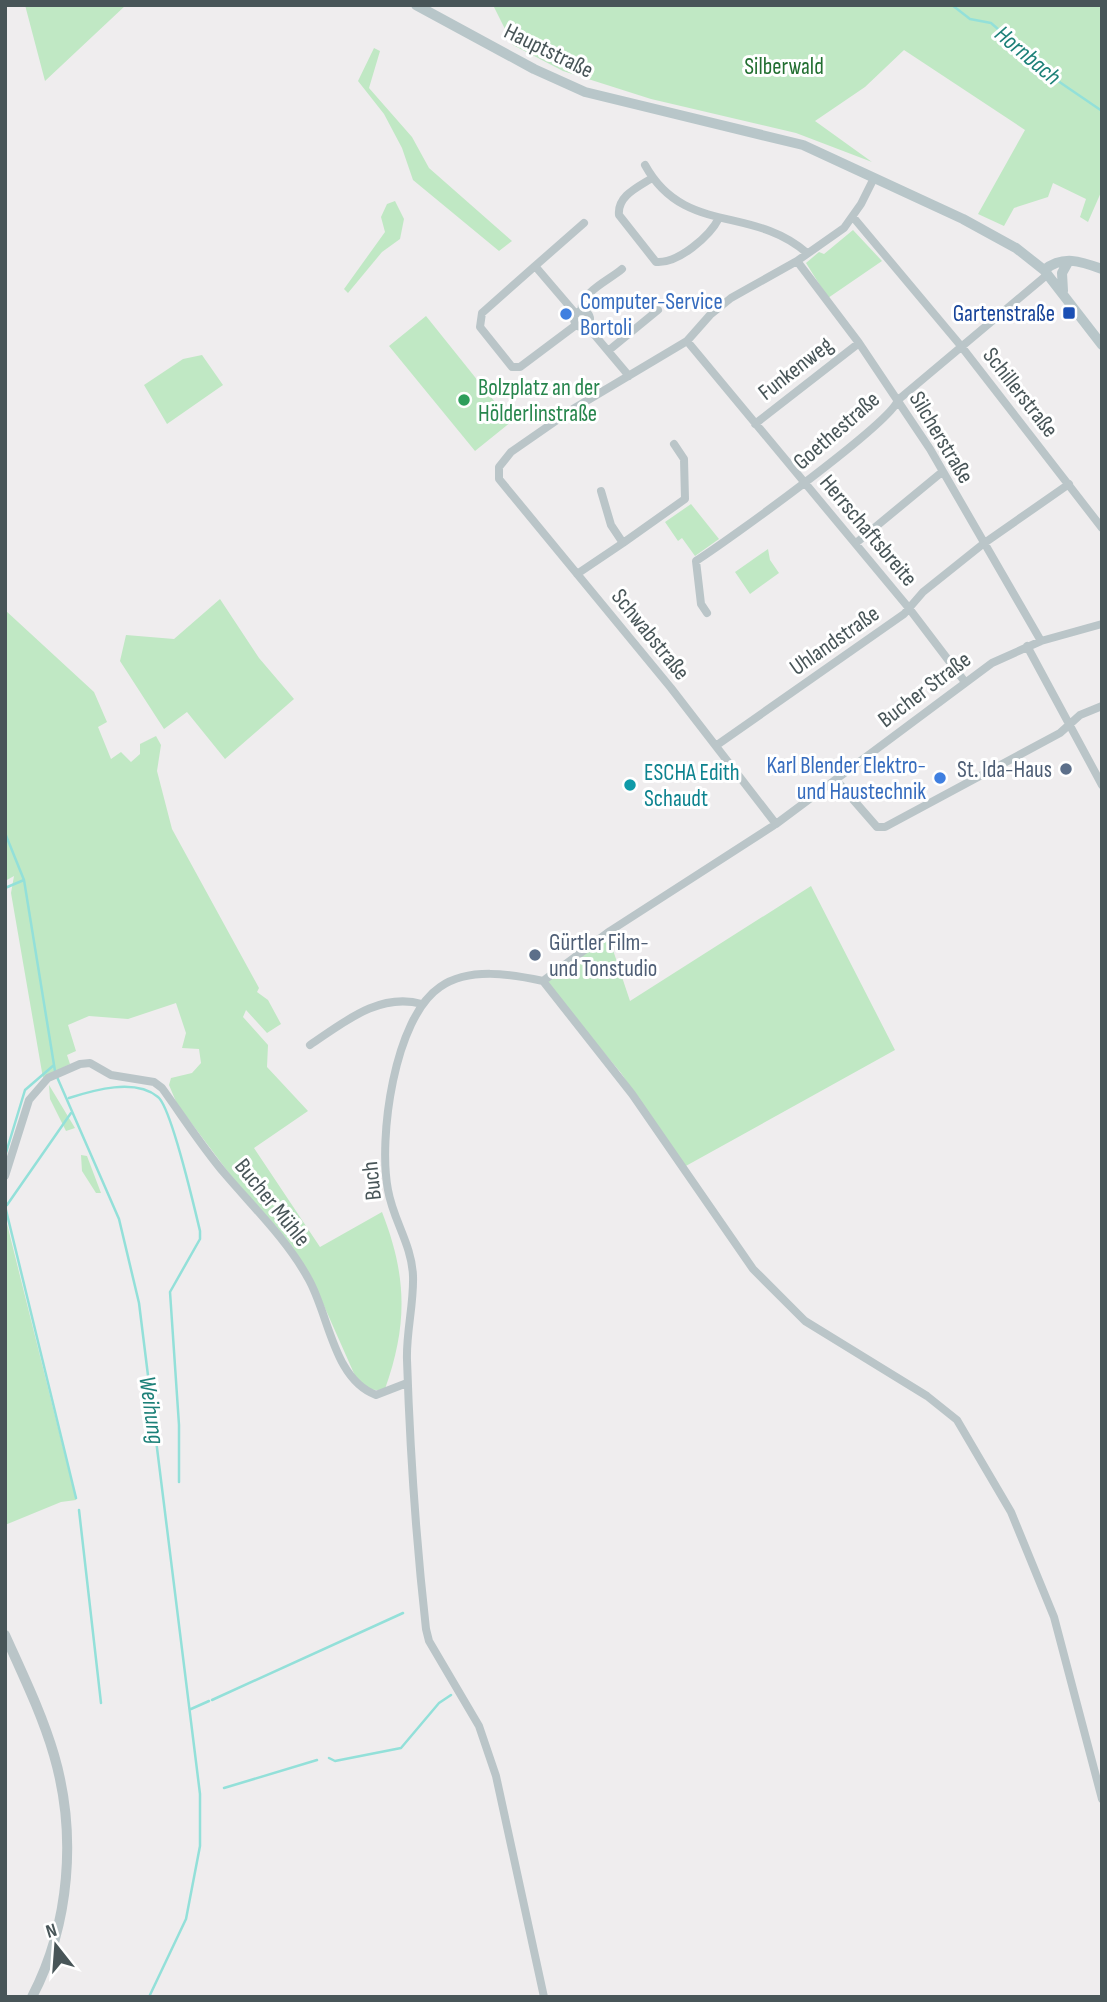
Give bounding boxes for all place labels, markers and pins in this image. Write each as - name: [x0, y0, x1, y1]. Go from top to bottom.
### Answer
- place label: Computer-Service Bortoli: [580, 288, 723, 342]
- place label: Gartenstraße: [953, 300, 1055, 328]
- marker: Gartenstraße: [1061, 305, 1077, 321]
- marker: Computer-Service Bortoli: [558, 306, 574, 322]
- place label: Bolzplatz an der Hölderlinstraße: [478, 374, 600, 428]
- marker: Bolzplatz an der Hölderlinstraße: [456, 392, 472, 408]
- place label: Karl Blender Elektro- und Haustechnik: [767, 752, 926, 806]
- place label: St. Ida-Haus: [957, 756, 1052, 784]
- place label: ESCHA Edith Schaudt: [644, 759, 740, 813]
- marker: St. Ida-Haus: [1058, 761, 1074, 777]
- marker: Karl Blender Elektro- und Haustechnik: [932, 770, 948, 786]
- marker: ESCHA Edith Schaudt: [622, 777, 638, 793]
- place label: Gürtler Film- und Tonstudio: [549, 929, 657, 983]
- marker: Gürtler Film- und Tonstudio: [527, 947, 543, 963]

